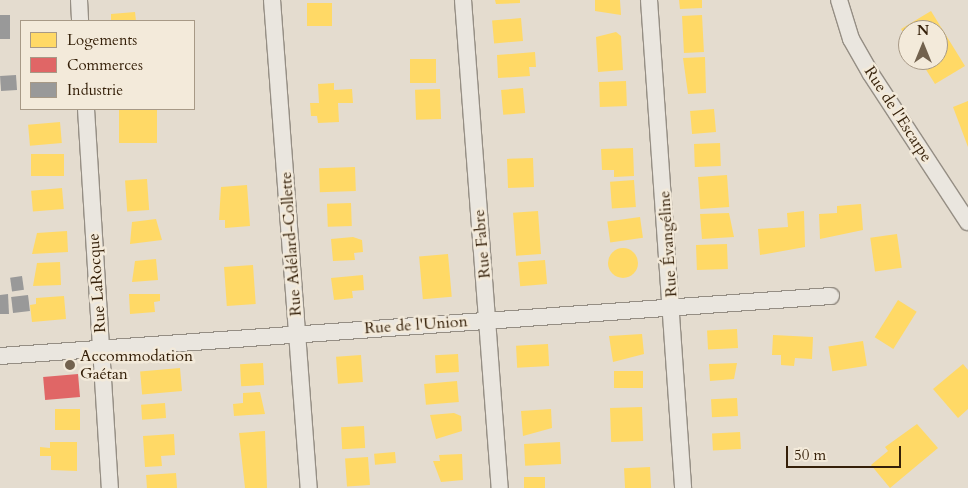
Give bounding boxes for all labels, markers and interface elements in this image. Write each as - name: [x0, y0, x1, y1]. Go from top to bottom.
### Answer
- legend: [20, 20, 195, 110]
- north arrow: [898, 20, 948, 70]
- text: N: [917, 21, 929, 40]
- text: Logements: [67, 30, 137, 50]
- text: Commerces: [67, 55, 143, 75]
- street label: Rue de l'Escarpe: [860, 63, 936, 165]
- text: Industrie: [67, 80, 123, 100]
- street label: Rue Adélard-Collette: [276, 171, 306, 317]
- street label: Rue Évangéline: [655, 190, 681, 298]
- street label: Rue Fabre: [469, 209, 495, 279]
- street label: Rue LaRocque: [84, 233, 110, 333]
- street label: Rue de l'Union: [364, 312, 468, 338]
- place label: Accommodation Gaétan: [80, 346, 193, 384]
- marker: Accommodation Gaétan: [64, 359, 76, 371]
- scale bar: [788, 436, 903, 468]
- text: 50 m: [794, 445, 826, 465]

